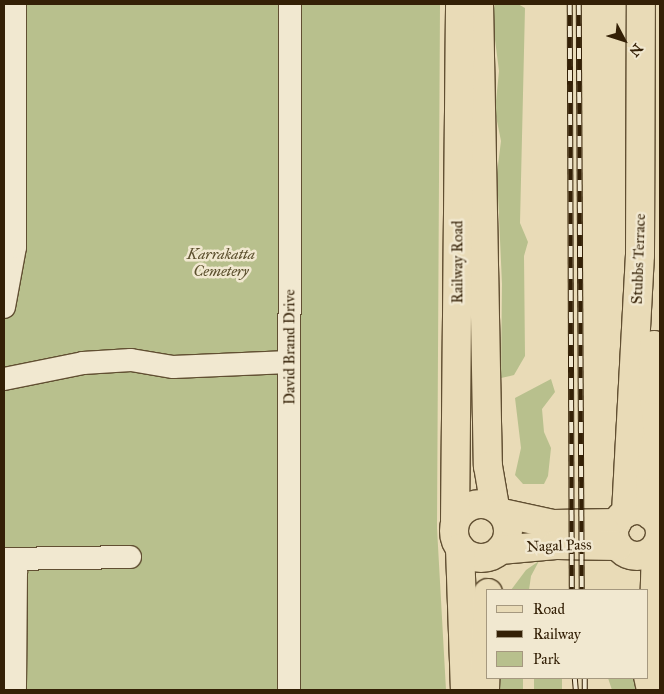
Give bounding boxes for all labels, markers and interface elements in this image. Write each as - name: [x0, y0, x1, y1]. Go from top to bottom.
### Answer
- north arrow: [599, 15, 649, 65]
- text: N: [626, 40, 646, 60]
- street label: Stubbs Terrace: [628, 213, 650, 305]
- street label: Railway Road: [449, 220, 467, 304]
- park label: Karrakatta Cemetery: [187, 245, 255, 280]
- street label: David Brand Drive: [281, 289, 299, 405]
- street label: Nagal Pass: [526, 536, 592, 556]
- legend: [487, 589, 649, 679]
- text: Road: [533, 600, 565, 618]
- text: Railway: [533, 625, 581, 643]
- text: Park: [533, 650, 560, 668]

